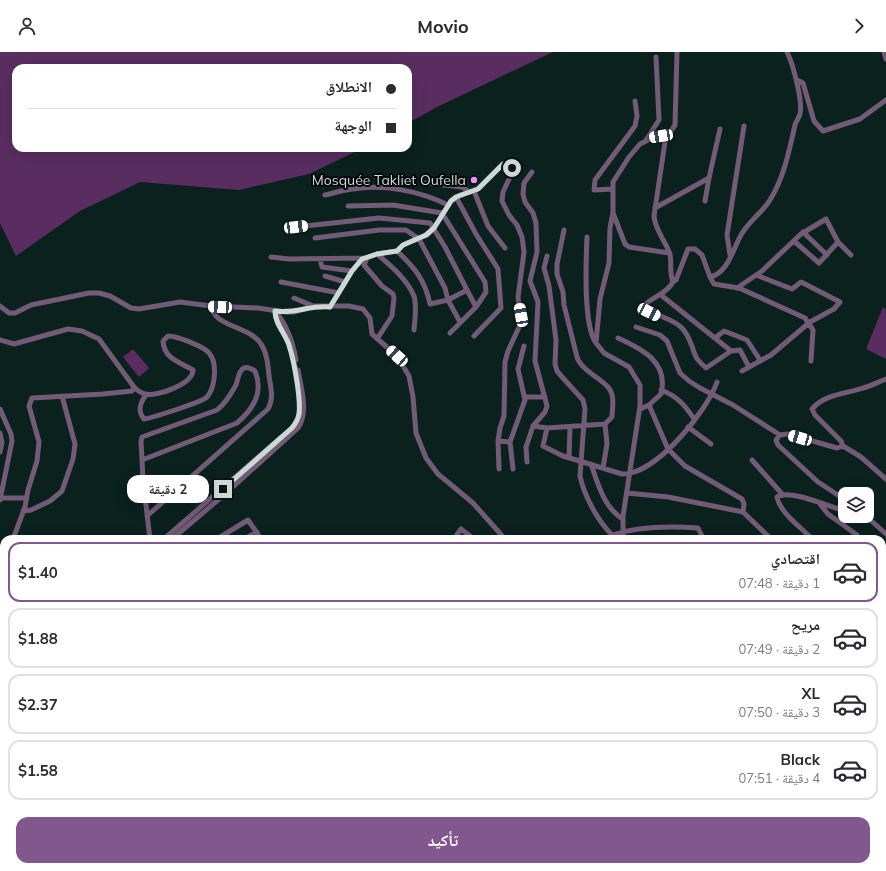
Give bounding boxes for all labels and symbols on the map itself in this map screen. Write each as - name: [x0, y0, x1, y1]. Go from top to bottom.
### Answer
- car: [648, 128, 674, 144]
- route start: [503, 159, 521, 177]
- place label: Mosquée Takliet Oufella: [312, 171, 466, 189]
- marker: Mosquée Takliet Oufella: [469, 175, 479, 185]
- car: [283, 220, 309, 234]
- car: [208, 300, 232, 314]
- car: [636, 301, 662, 323]
- car: [513, 302, 529, 328]
- car: [384, 344, 410, 368]
- car: [787, 429, 813, 447]
- callout: 2 دقيقة: [127, 475, 209, 503]
- route end: [214, 480, 232, 498]

